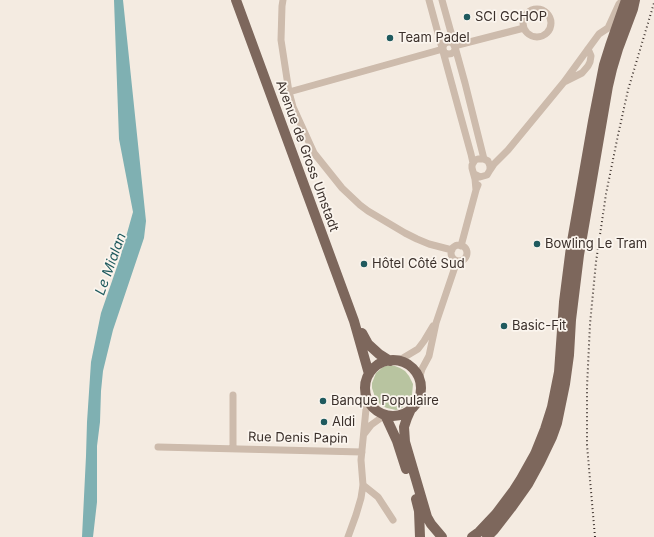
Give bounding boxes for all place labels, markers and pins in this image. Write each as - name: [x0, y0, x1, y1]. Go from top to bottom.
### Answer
- place label: SCI GCHOP: [475, 9, 547, 25]
- marker: SCI GCHOP: [462, 12, 472, 22]
- place label: Team Padel: [398, 30, 470, 46]
- marker: Team Padel: [385, 33, 395, 43]
- place label: Bowling Le Tram: [545, 236, 647, 252]
- marker: Bowling Le Tram: [532, 239, 542, 249]
- place label: Hôtel Côté Sud: [372, 256, 465, 272]
- marker: Hôtel Côté Sud: [359, 259, 369, 269]
- place label: Basic-Fit: [512, 318, 566, 334]
- marker: Basic-Fit: [499, 321, 509, 331]
- place label: Banque Populaire: [331, 393, 439, 409]
- marker: Banque Populaire: [318, 396, 328, 406]
- place label: Aldi: [332, 414, 355, 430]
- marker: Aldi: [319, 417, 329, 427]

